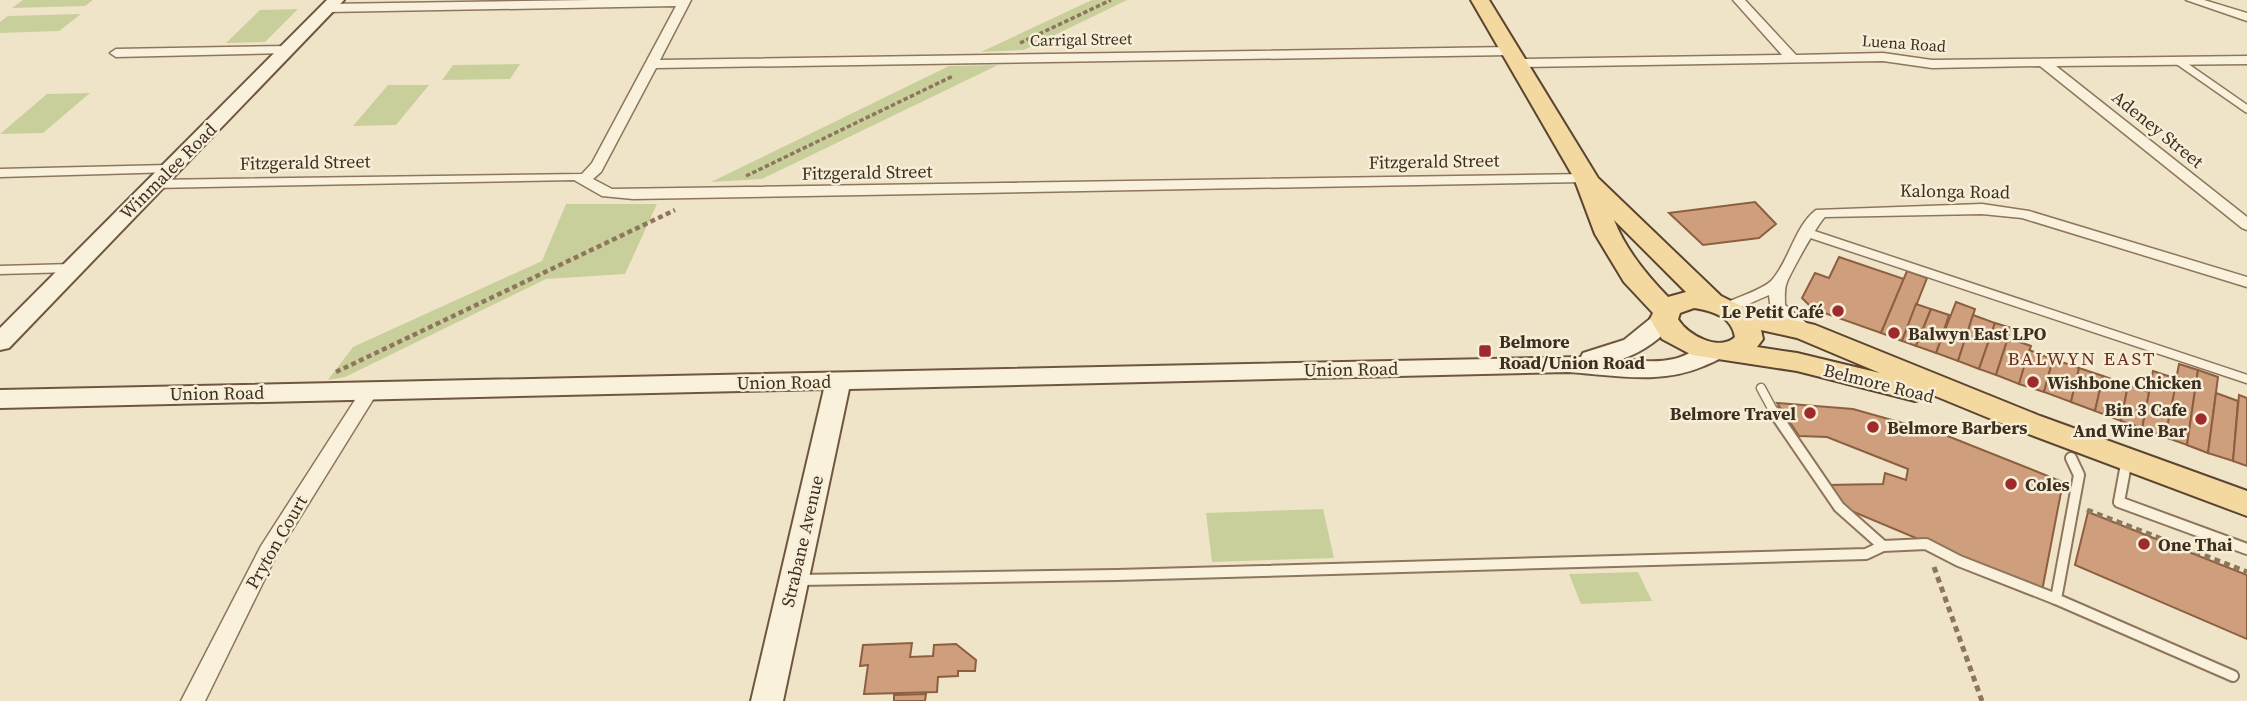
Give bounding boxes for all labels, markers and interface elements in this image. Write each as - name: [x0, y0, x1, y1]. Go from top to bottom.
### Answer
- street label: Carrigal Street: [1030, 27, 1133, 51]
- street label: Luena Road: [1861, 29, 1947, 57]
- street label: Adeney Street: [2107, 84, 2209, 174]
- street label: Winmalee Road: [114, 117, 222, 225]
- street label: Fitzgerald Street: [1368, 147, 1500, 175]
- street label: Fitzgerald Street: [239, 148, 371, 176]
- street label: Fitzgerald Street: [801, 158, 933, 186]
- street label: Kalonga Road: [1900, 178, 2010, 204]
- place label: Le Petit Café: [1721, 299, 1824, 324]
- marker: Le Petit Café: [1830, 303, 1846, 319]
- place label: Balwyn East LPO: [1908, 321, 2047, 346]
- marker: Balwyn East LPO: [1886, 325, 1902, 341]
- place label: Belmore Road/Union Road: [1499, 329, 1645, 375]
- marker: Belmore Road/Union Road: [1477, 343, 1493, 359]
- district label: BALWYN EAST: [2007, 345, 2157, 371]
- street label: Union Road: [1303, 356, 1399, 382]
- street label: Belmore Road: [1821, 357, 1937, 409]
- street label: Union Road: [736, 369, 832, 395]
- place label: Wishbone Chicken: [2047, 370, 2202, 395]
- marker: Wishbone Chicken: [2025, 374, 2041, 390]
- street label: Union Road: [169, 380, 265, 406]
- place label: Bin 3 Cafe And Wine Bar: [2073, 397, 2188, 443]
- place label: Belmore Travel: [1670, 401, 1796, 426]
- marker: Belmore Travel: [1802, 405, 1818, 421]
- marker: Bin 3 Cafe And Wine Bar: [2193, 411, 2209, 427]
- place label: Belmore Barbers: [1887, 415, 2028, 440]
- marker: Belmore Barbers: [1865, 419, 1881, 435]
- place label: Coles: [2025, 472, 2070, 497]
- street label: Strabane Avenue: [775, 473, 829, 609]
- marker: Coles: [2003, 476, 2019, 492]
- street label: Pryton Court: [239, 491, 313, 593]
- place label: One Thai: [2158, 532, 2233, 557]
- marker: One Thai: [2136, 536, 2152, 552]

